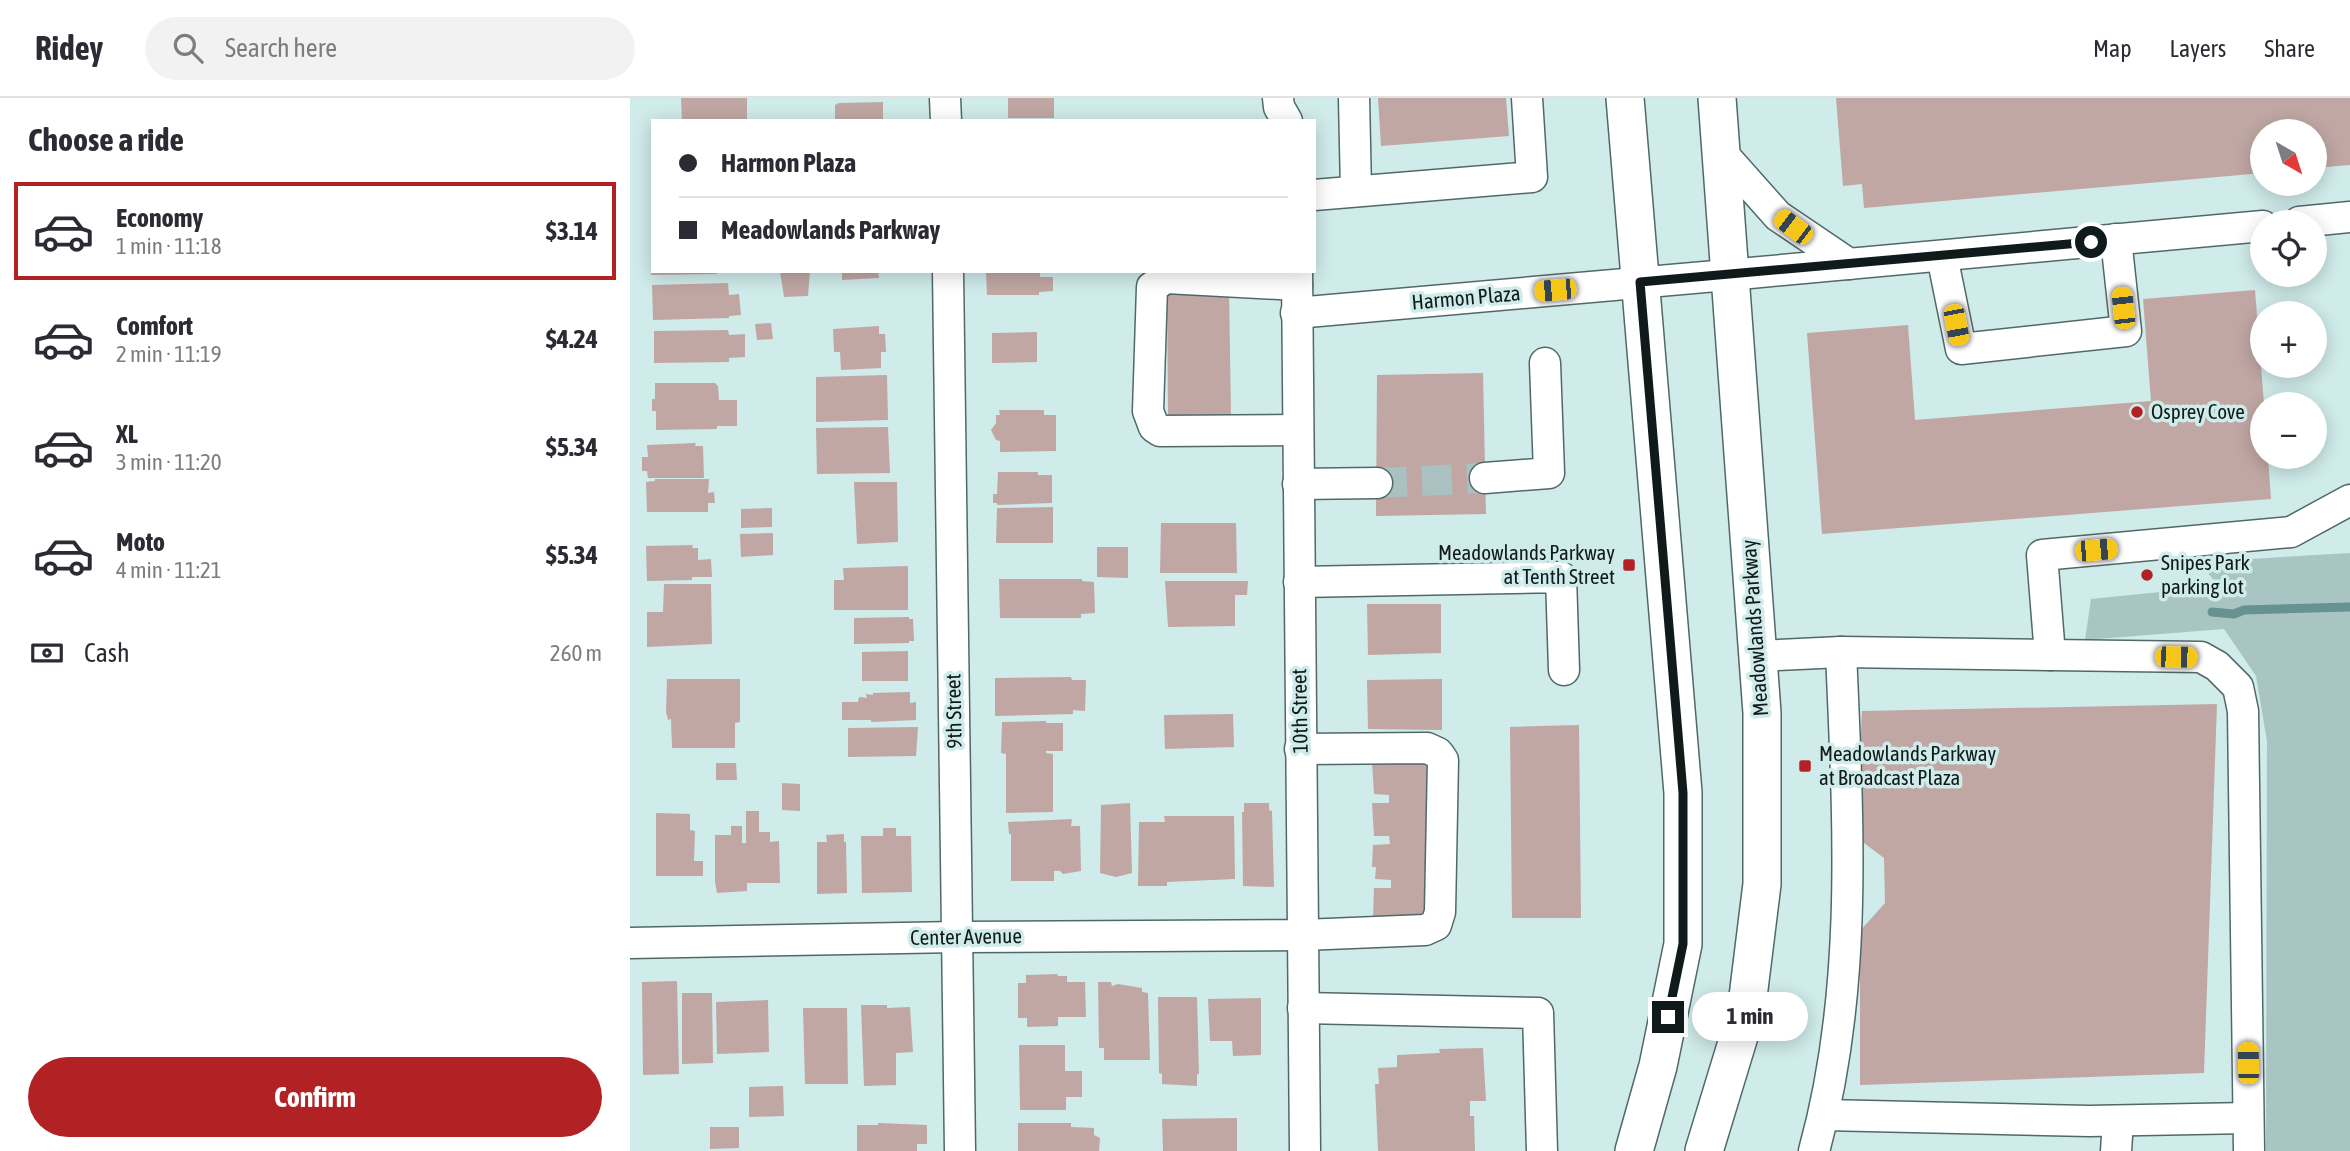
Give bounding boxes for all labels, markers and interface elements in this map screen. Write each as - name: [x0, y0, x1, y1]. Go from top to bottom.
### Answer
- search box: [145, 17, 635, 80]
- text: Ridey: [35, 29, 103, 67]
- icon: search: [169, 29, 207, 67]
- text: Search here: [225, 33, 337, 63]
- text: Map: [2093, 35, 2132, 62]
- text: Layers: [2170, 35, 2226, 62]
- text: Share: [2264, 35, 2315, 62]
- north arrow: [2250, 119, 2328, 196]
- map controls: [2250, 119, 2327, 469]
- text: Choose a ride: [28, 121, 184, 158]
- text: Harmon Plaza: [721, 148, 856, 178]
- icon: car: [32, 200, 95, 263]
- text: Economy: [116, 203, 203, 233]
- car: [1770, 206, 1817, 248]
- button: locate: [2250, 210, 2327, 287]
- text: Meadowlands Parkway: [721, 215, 940, 245]
- text: $3.14: [546, 216, 598, 246]
- route start: [2075, 226, 2107, 258]
- text: 1 min · 11:18: [116, 233, 222, 259]
- car: [1534, 278, 1577, 302]
- street label: Harmon Plaza: [1410, 280, 1521, 314]
- car: [2111, 286, 2136, 330]
- button: +: [2250, 301, 2327, 378]
- car: [1942, 302, 1971, 348]
- icon: car: [32, 308, 95, 371]
- text: Comfort: [116, 311, 193, 341]
- text: $4.24: [546, 324, 598, 354]
- text: 2 min · 11:19: [116, 341, 222, 367]
- button: −: [2250, 392, 2327, 469]
- place label: Osprey Cove: [2151, 399, 2245, 423]
- marker: Osprey Cove: [2129, 404, 2145, 420]
- icon: car: [32, 416, 95, 479]
- text: XL: [116, 419, 138, 449]
- text: $5.34: [546, 432, 598, 462]
- text: 3 min · 11:20: [116, 449, 222, 475]
- icon: car: [32, 524, 95, 587]
- text: Moto: [116, 527, 165, 557]
- car: [2075, 538, 2118, 562]
- street label: Meadowlands Parkway: [1736, 539, 1772, 717]
- text: $5.34: [546, 540, 598, 570]
- place label: Meadowlands Parkway at Tenth Street: [1438, 540, 1615, 588]
- place label: Snipes Park parking lot: [2161, 550, 2250, 598]
- text: 4 min · 11:21: [116, 557, 222, 583]
- marker: Meadowlands Parkway at Tenth Street: [1621, 557, 1637, 573]
- marker: Snipes Park parking lot: [2139, 567, 2155, 583]
- icon: cash: [28, 634, 66, 672]
- text: Cash: [84, 638, 130, 668]
- text: 260 m: [550, 640, 602, 666]
- car: [2155, 646, 2198, 668]
- street label: 10th Street: [1286, 668, 1312, 754]
- street label: 9th Street: [940, 673, 966, 749]
- place label: Meadowlands Parkway at Broadcast Plaza: [1819, 741, 1996, 789]
- marker: Meadowlands Parkway at Broadcast Plaza: [1797, 758, 1813, 774]
- street label: Center Avenue: [910, 923, 1022, 949]
- callout: 1 min: [1692, 992, 1808, 1042]
- route end: [1652, 1001, 1684, 1033]
- text: 1 min: [1727, 1003, 1773, 1029]
- car: [2238, 1042, 2259, 1084]
- button: Confirm: [28, 1057, 602, 1137]

